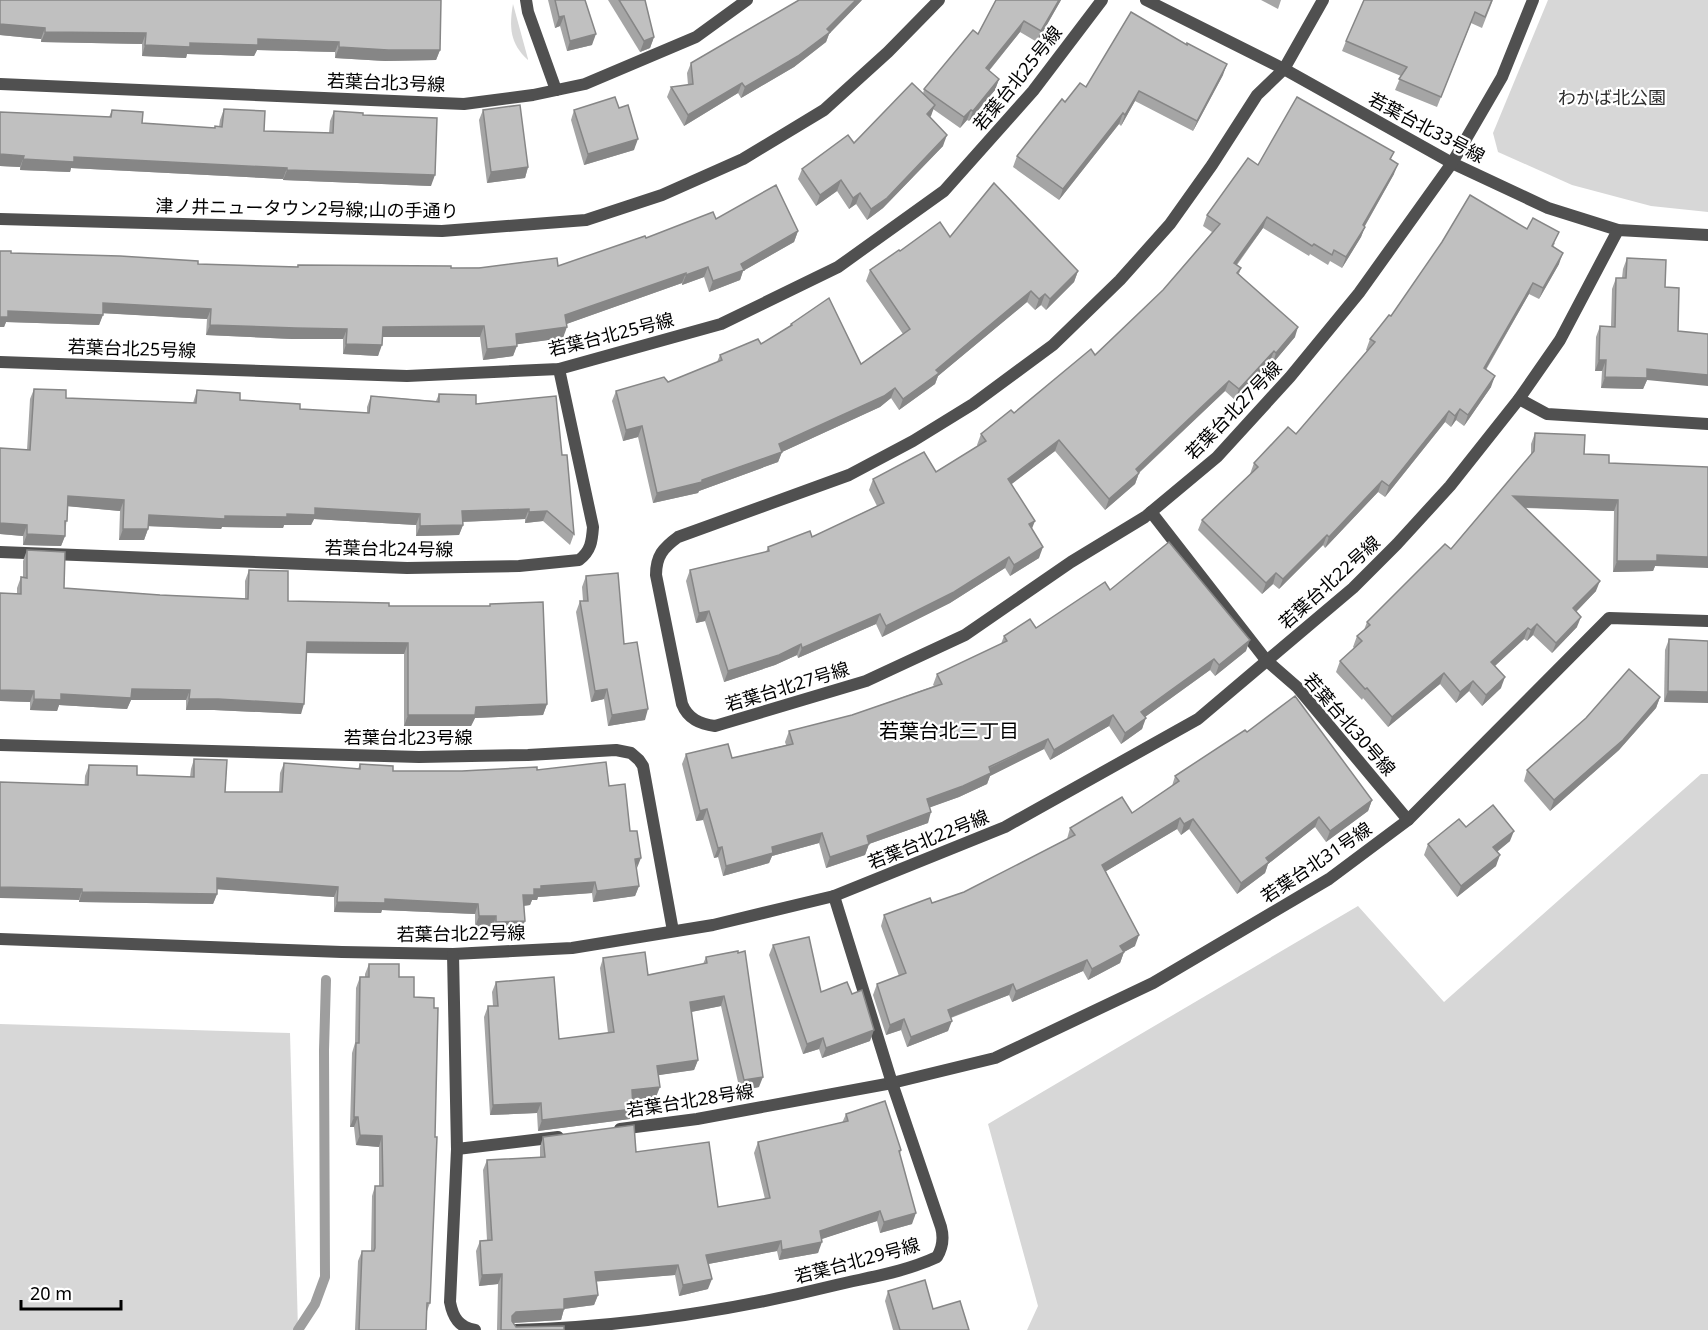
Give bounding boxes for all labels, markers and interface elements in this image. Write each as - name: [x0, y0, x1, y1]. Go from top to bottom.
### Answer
- street label: 若葉台北25号線: [967, 20, 1067, 136]
- street label: 若葉台北3号線: [326, 68, 446, 96]
- park label: わかば北公園: [1558, 85, 1666, 109]
- street label: 若葉台北33号線: [1365, 86, 1489, 168]
- street label: 津ノ井ニュータウン2号線;山の手通り: [155, 193, 459, 223]
- street label: 若葉台北25号線: [546, 307, 676, 361]
- street label: 若葉台北25号線: [67, 334, 197, 362]
- street label: 若葉台北27号線: [1180, 355, 1286, 465]
- street label: 若葉台北22号線: [1273, 530, 1385, 634]
- street label: 若葉台北24号線: [325, 535, 453, 561]
- street label: 若葉台北27号線: [722, 656, 852, 716]
- street label: 若葉台北30号線: [1299, 668, 1401, 780]
- district label: 若葉台北三丁目: [879, 717, 1019, 744]
- street label: 若葉台北23号線: [344, 725, 472, 749]
- street label: 若葉台北22号線: [864, 804, 992, 874]
- street label: 若葉台北31号線: [1256, 816, 1376, 908]
- street label: 若葉台北22号線: [397, 920, 525, 946]
- street label: 若葉台北28号線: [625, 1078, 755, 1122]
- street label: 若葉台北29号線: [792, 1232, 922, 1288]
- scale bar: [21, 1273, 122, 1311]
- text: 20 m: [30, 1281, 72, 1305]

